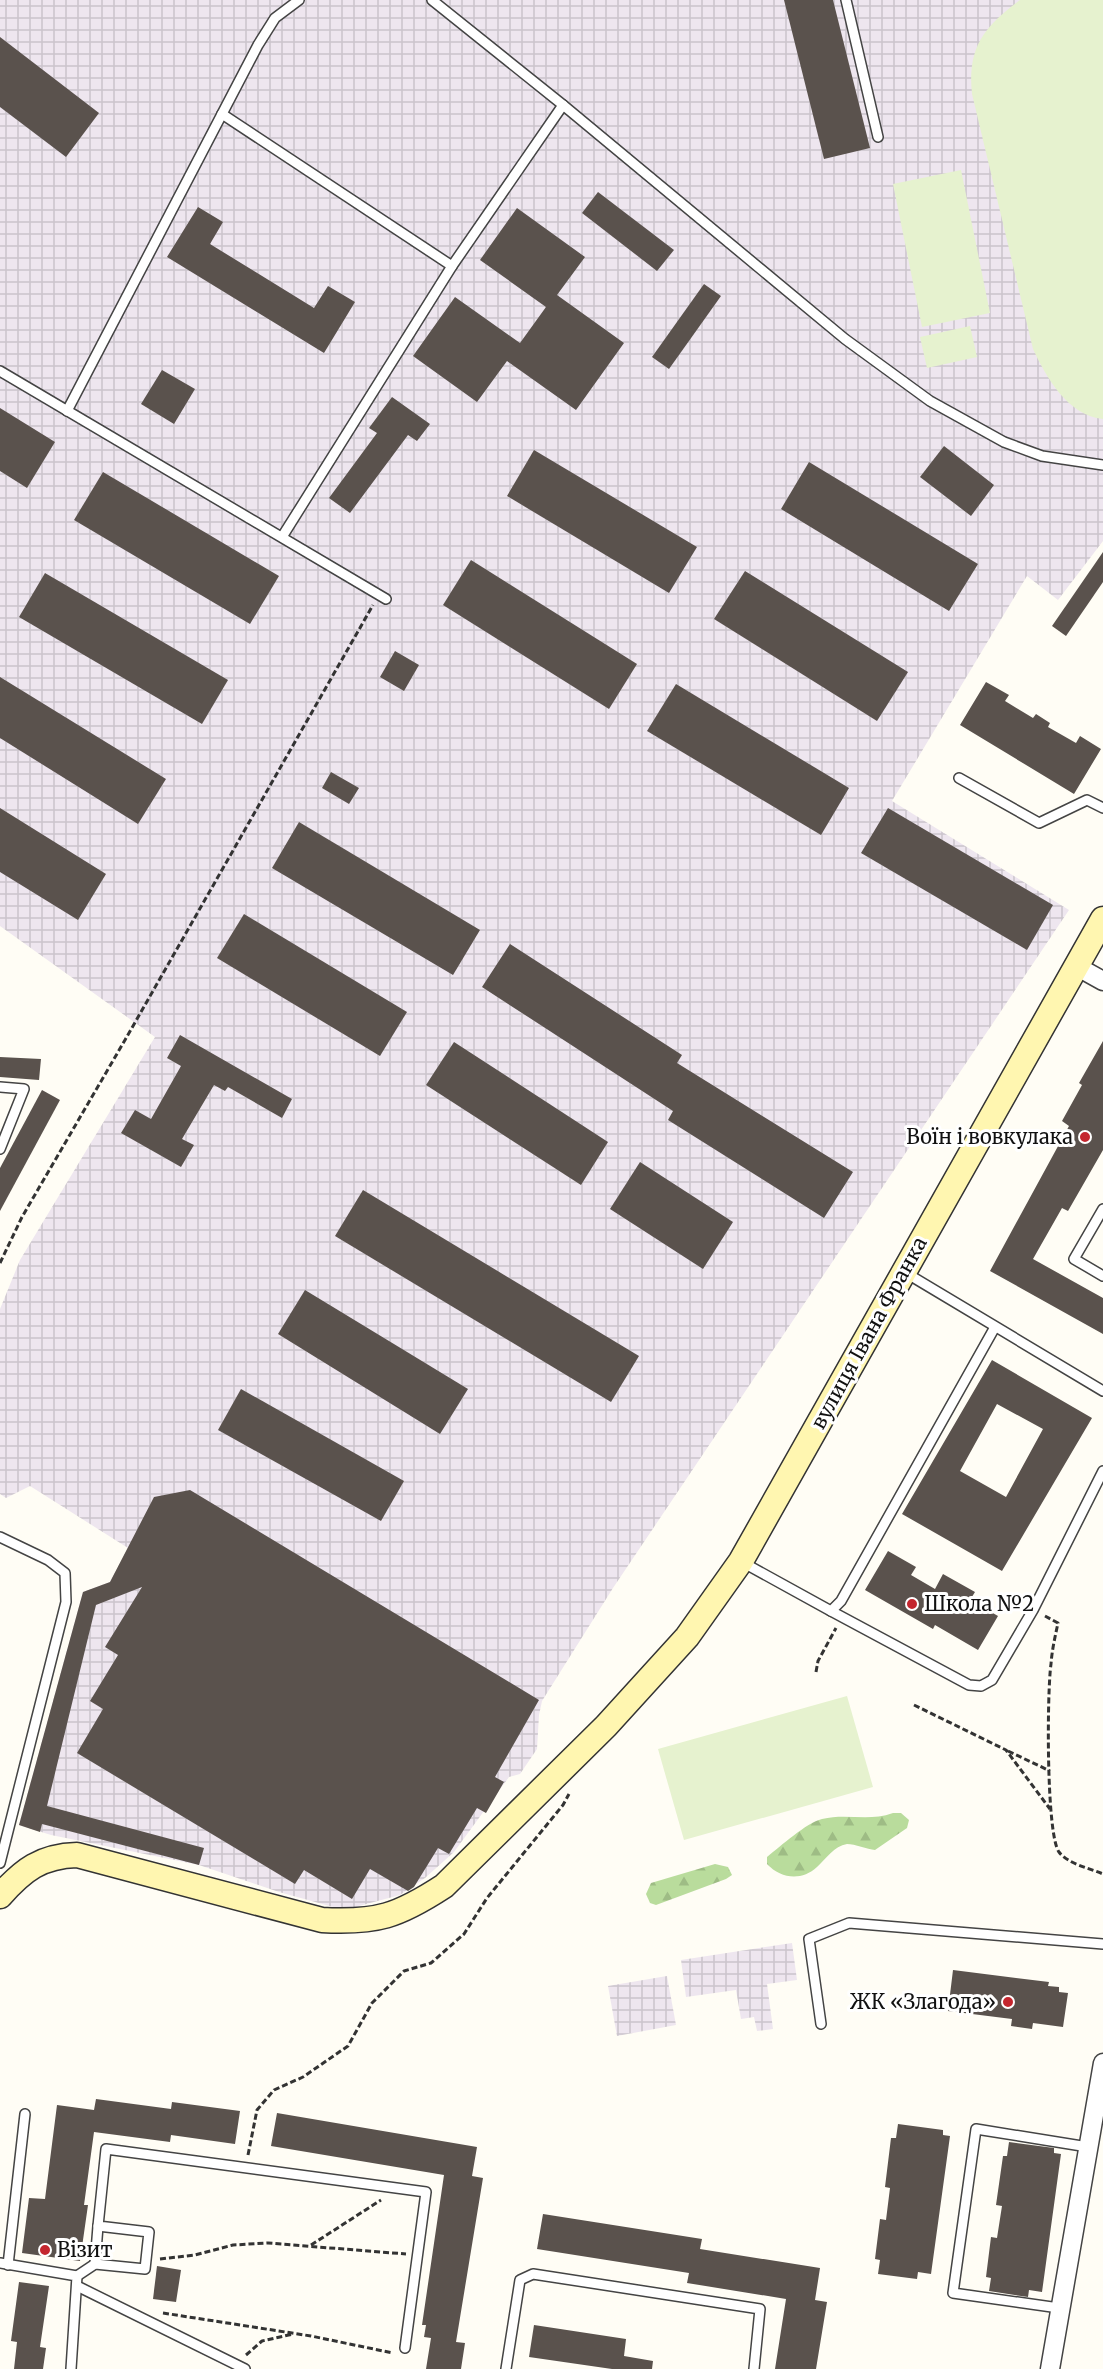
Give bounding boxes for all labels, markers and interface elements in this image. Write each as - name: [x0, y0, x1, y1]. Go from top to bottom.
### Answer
- place label: Воїн і вовкулака: [906, 1124, 1073, 1149]
- marker: Воїн і вовкулака: [1078, 1130, 1092, 1144]
- street label: вулиця Івана Франка: [805, 1232, 932, 1433]
- place label: Школа №2: [924, 1591, 1034, 1616]
- marker: Школа №2: [905, 1597, 919, 1611]
- place label: ЖК «Злагода»: [850, 1989, 996, 2014]
- marker: ЖК «Злагода»: [1001, 1995, 1015, 2009]
- place label: Візит: [57, 2237, 113, 2262]
- marker: Візит: [38, 2243, 52, 2257]

